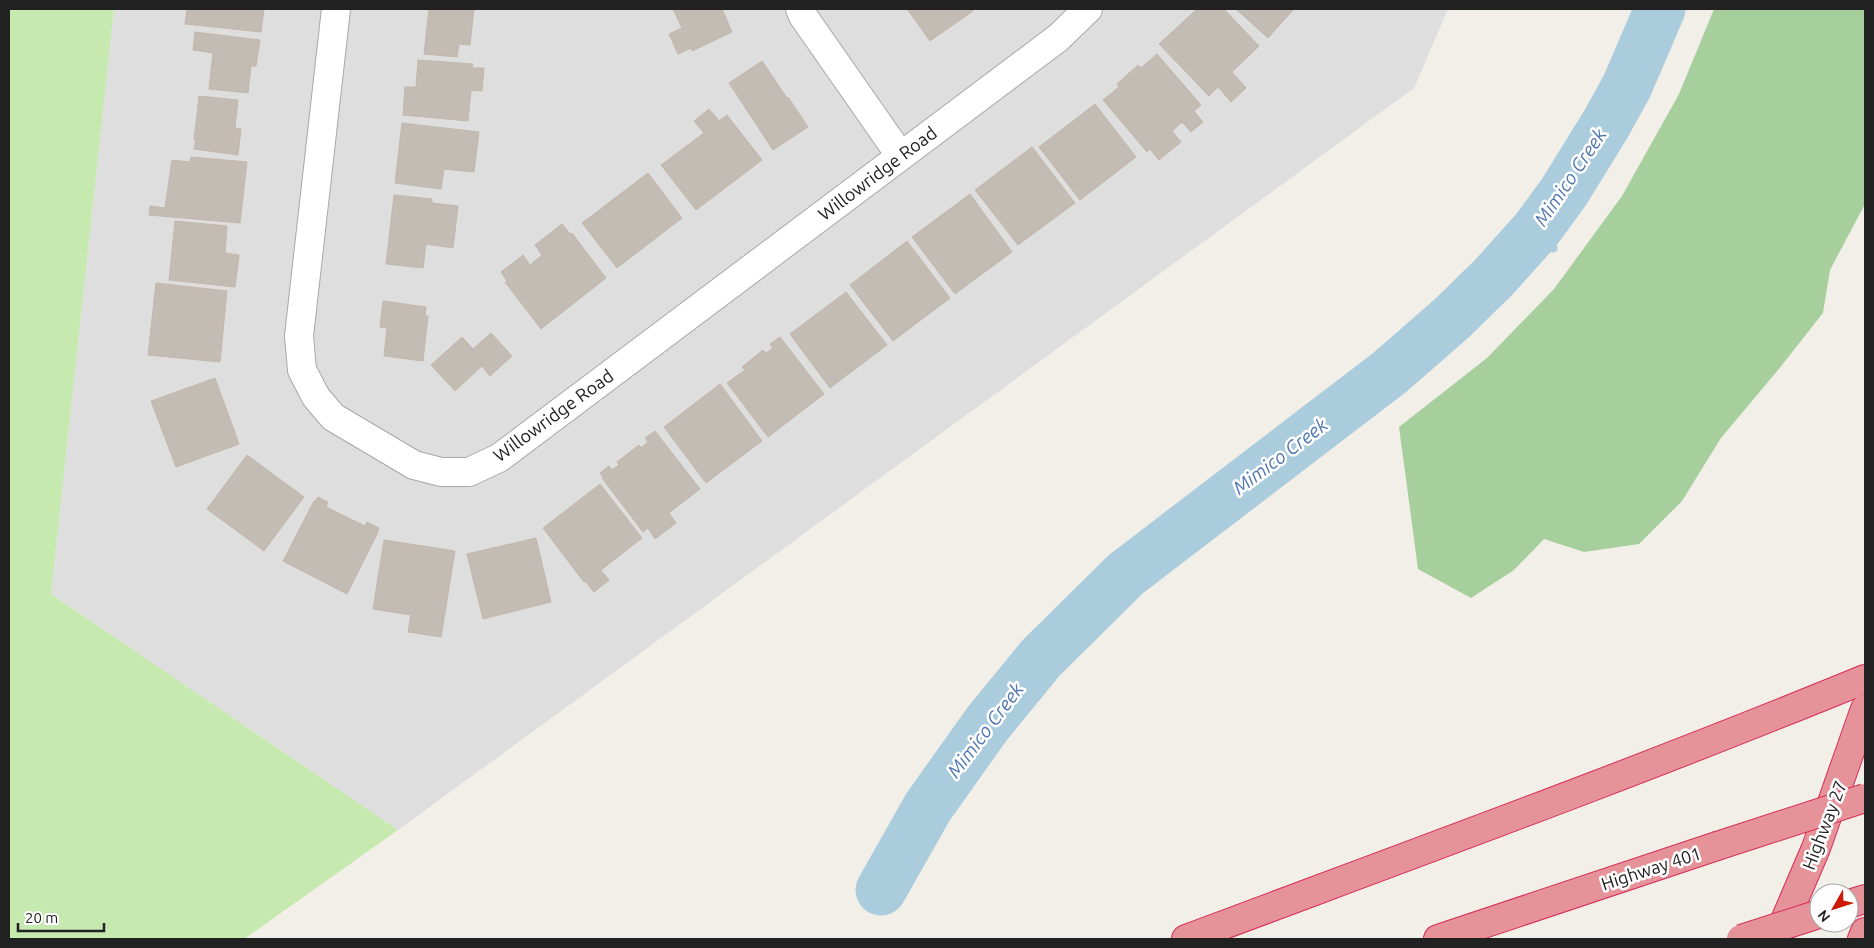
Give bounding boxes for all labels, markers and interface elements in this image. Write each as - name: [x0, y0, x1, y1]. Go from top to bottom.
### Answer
- street label: Willowridge Road: [814, 122, 940, 224]
- water label: Mimico Creek: [1529, 124, 1611, 230]
- street label: Willowridge Road: [489, 365, 617, 465]
- water label: Mimico Creek: [1228, 413, 1332, 499]
- water label: Mimico Creek: [942, 678, 1028, 782]
- street label: Highway 27: [1798, 778, 1850, 872]
- street label: Highway 401: [1598, 842, 1704, 894]
- north arrow: [1809, 883, 1859, 933]
- scale bar: [18, 900, 104, 932]
- text: N: [1814, 907, 1833, 925]
- text: 20 m: [25, 909, 58, 926]

